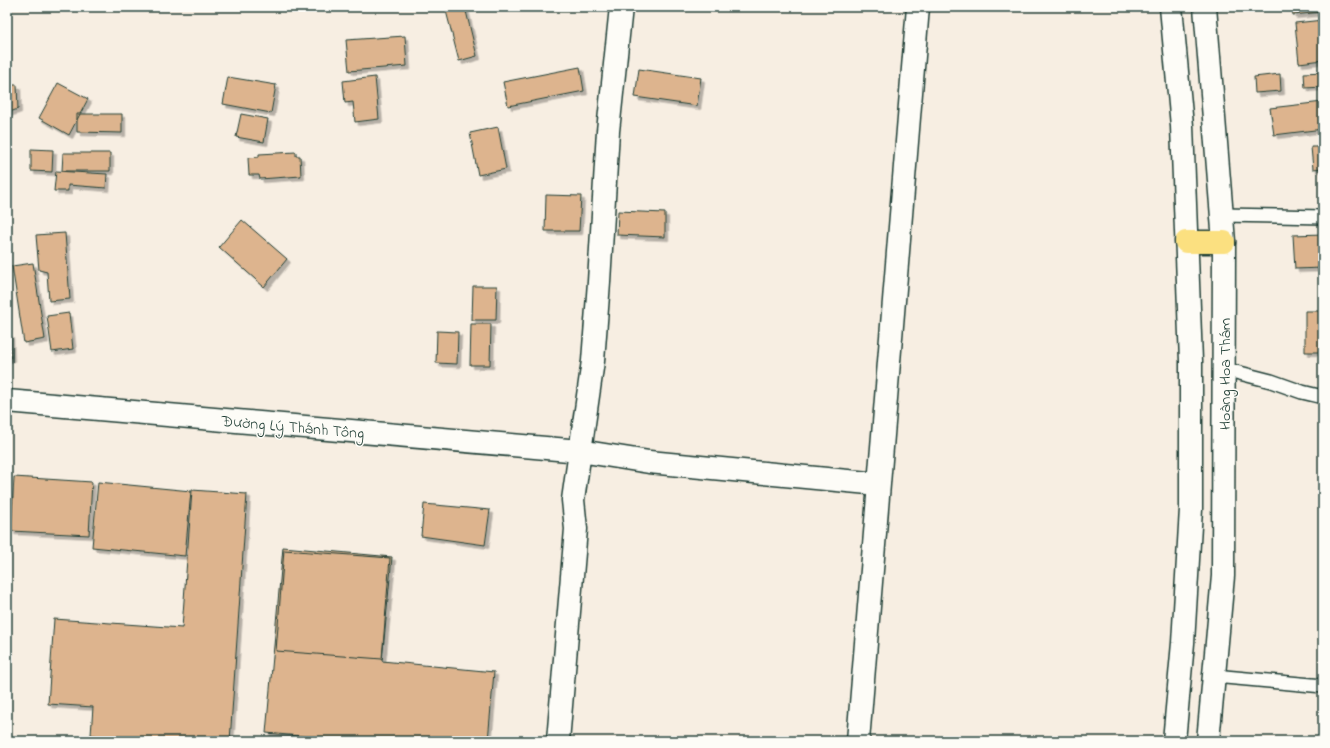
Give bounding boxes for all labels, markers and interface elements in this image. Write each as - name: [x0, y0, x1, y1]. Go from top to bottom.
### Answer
- street label: Hoàng Hoa Thám: [1214, 318, 1238, 430]
- street label: Đường Lý Thánh Tông: [219, 410, 365, 446]

